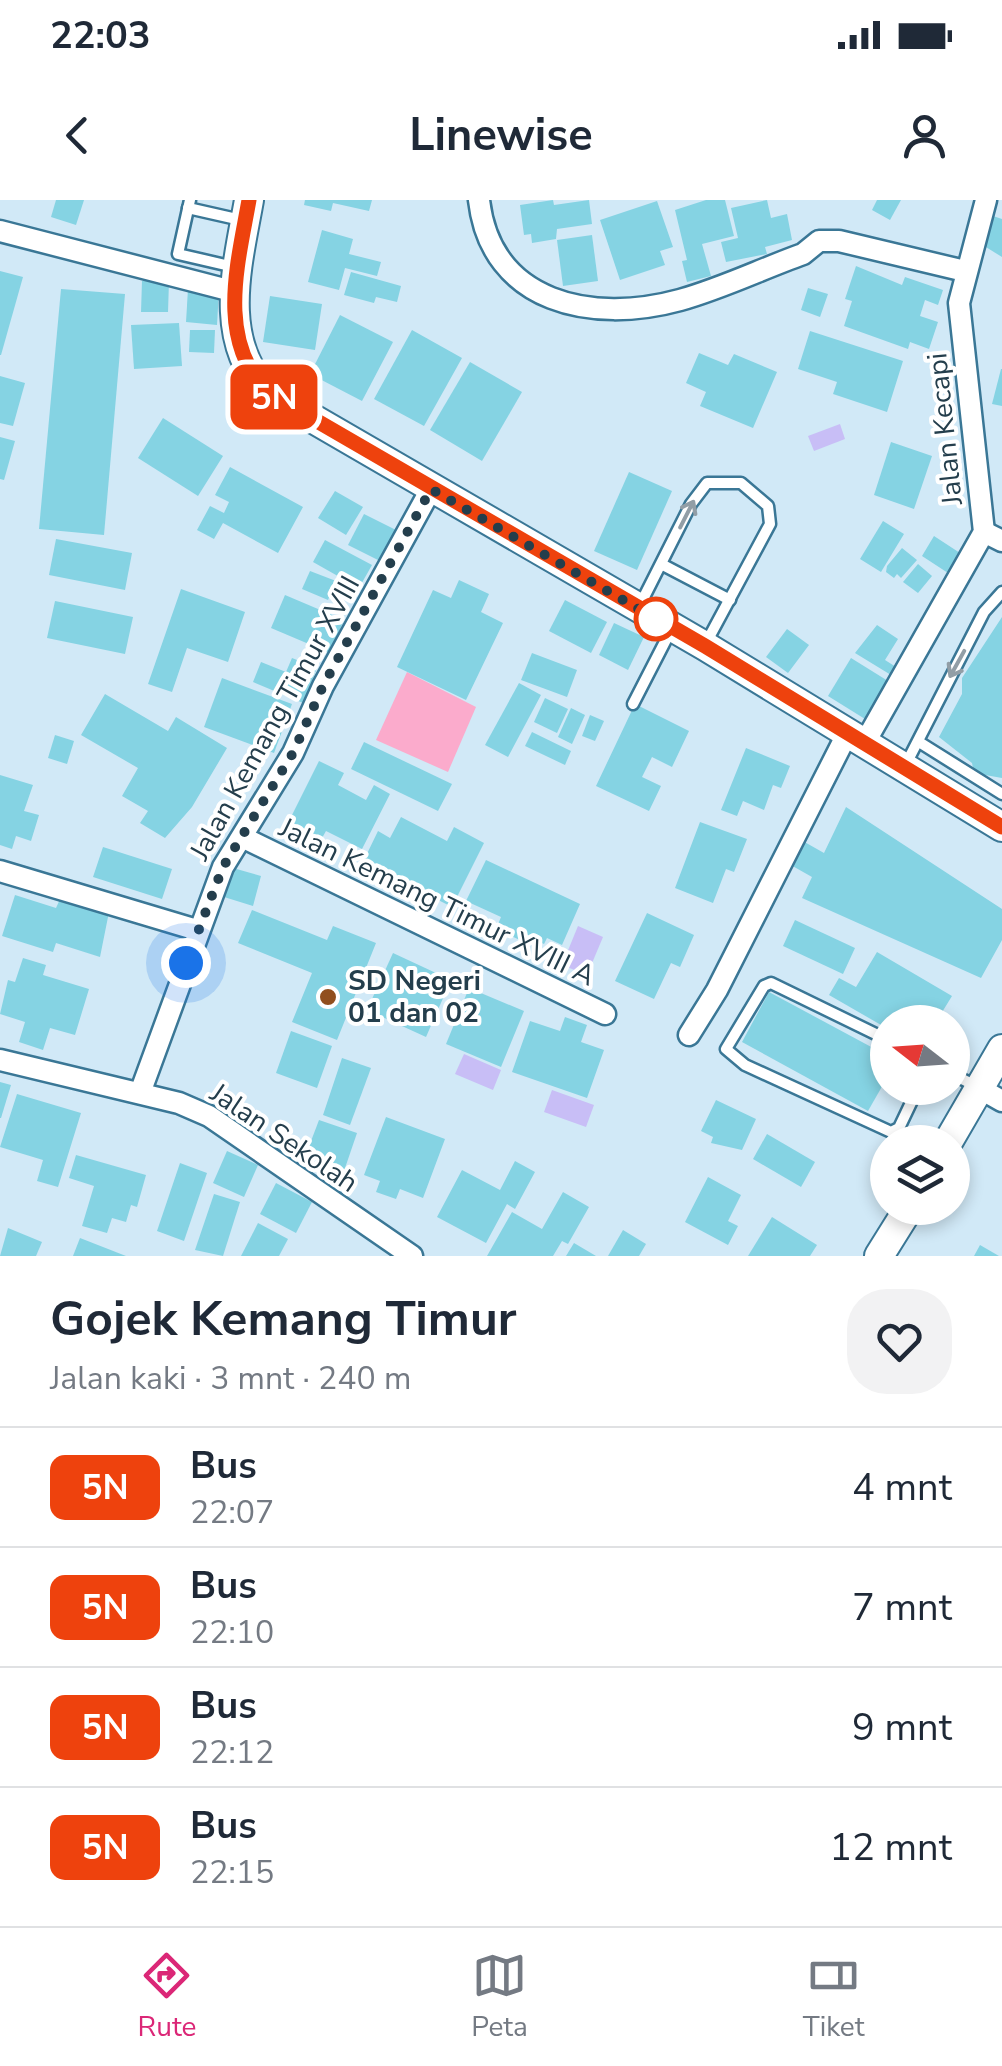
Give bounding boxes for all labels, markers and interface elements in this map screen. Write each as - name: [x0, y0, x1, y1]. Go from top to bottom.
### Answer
- text: 22:03: [50, 10, 151, 61]
- text: Linewise: [409, 105, 593, 166]
- icon: back: [50, 108, 105, 163]
- icon: person: [897, 108, 952, 163]
- street label: Jalan Kecapi: [918, 351, 972, 508]
- line badge: 5N: [229, 364, 319, 430]
- text: 5N: [250, 374, 298, 421]
- one-way arrow: [678, 499, 697, 529]
- street label: Jalan Kemang Timur XVIII: [180, 569, 369, 868]
- unlabelled marker: [635, 598, 677, 640]
- one-way arrow: [947, 649, 966, 678]
- street label: Jalan Kemang Timur XVIII A: [272, 808, 601, 995]
- your location: [161, 938, 211, 988]
- place label: SD Negeri 01 dan 02: [348, 962, 481, 1032]
- marker: SD Negeri 01 dan 02: [317, 986, 339, 1008]
- north arrow: [870, 1005, 970, 1105]
- map controls: [870, 1005, 970, 1225]
- street label: Jalan Sekolah: [202, 1074, 365, 1201]
- button: layers: [870, 1125, 970, 1225]
- text: Gojek Kemang Timur: [50, 1286, 517, 1352]
- button: heart: [847, 1289, 952, 1394]
- text: Jalan kaki · 3 mnt · 240 m: [50, 1357, 411, 1400]
- text: Bus: [190, 1440, 257, 1491]
- text: 4 mnt: [852, 1462, 952, 1513]
- text: 5N: [81, 1464, 129, 1511]
- text: 22:07: [190, 1491, 274, 1534]
- text: Bus: [190, 1560, 257, 1611]
- text: 7 mnt: [852, 1582, 952, 1633]
- text: 5N: [81, 1584, 129, 1631]
- text: 22:10: [190, 1611, 274, 1654]
- text: Bus: [190, 1680, 257, 1731]
- text: 9 mnt: [852, 1702, 952, 1753]
- text: 5N: [81, 1704, 129, 1751]
- text: 22:12: [190, 1731, 274, 1774]
- text: Bus: [190, 1800, 257, 1851]
- text: 12 mnt: [829, 1822, 952, 1873]
- text: 5N: [81, 1824, 129, 1871]
- text: 22:15: [190, 1851, 274, 1894]
- tab: Rute: [137, 1948, 196, 2046]
- tab: Peta: [471, 1948, 528, 2046]
- tab: Tiket: [803, 1948, 865, 2046]

